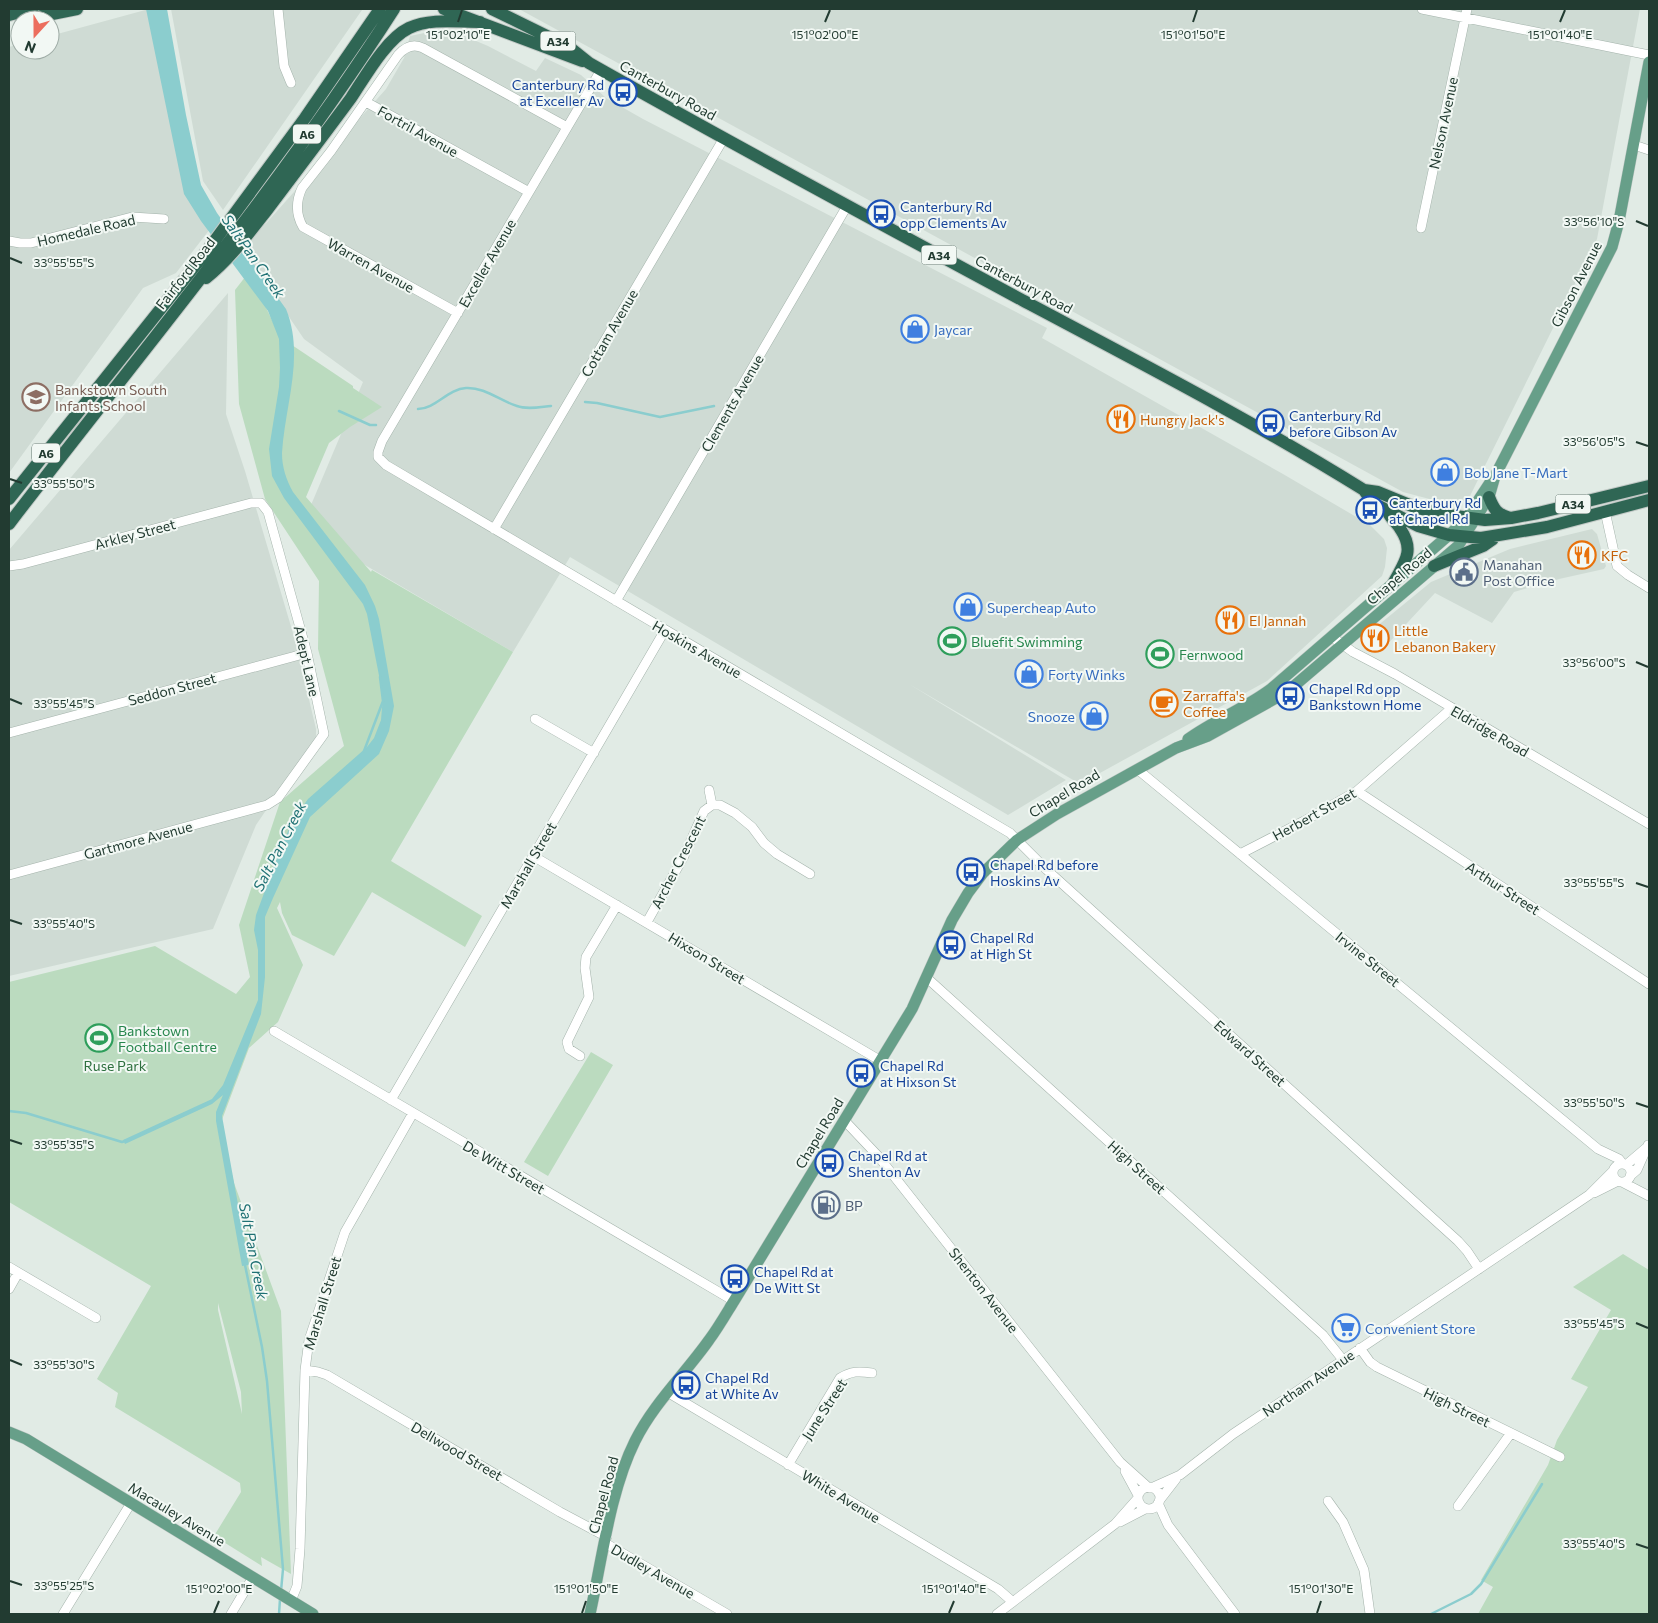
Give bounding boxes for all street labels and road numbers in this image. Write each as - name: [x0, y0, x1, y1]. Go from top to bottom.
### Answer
- road number: A34: [540, 31, 576, 50]
- street label: Canterbury Road: [617, 56, 719, 124]
- street label: Nelson Avenue: [1425, 75, 1461, 171]
- street label: Fortril Avenue: [375, 102, 461, 160]
- road number: A6: [293, 125, 321, 144]
- street label: Homedale Road: [35, 210, 137, 250]
- street label: Exceller Avenue: [455, 216, 519, 310]
- street label: Fairford Road: [152, 234, 218, 312]
- street label: Warren Avenue: [325, 234, 417, 296]
- street label: Gibson Avenue: [1547, 238, 1605, 330]
- road number: A34: [922, 246, 956, 264]
- street label: Canterbury Road: [972, 251, 1076, 317]
- street label: Cottam Avenue: [577, 286, 641, 380]
- street label: Clements Avenue: [697, 351, 767, 455]
- road number: A6: [32, 443, 60, 462]
- road number: A34: [1556, 494, 1590, 514]
- street label: Arkley Street: [93, 515, 178, 553]
- street label: Chapel Road: [1363, 544, 1435, 608]
- street label: Hoskins Avenue: [649, 617, 745, 681]
- street label: Adept Lane: [291, 624, 323, 698]
- street label: Seddon Street: [126, 669, 218, 709]
- street label: Eldridge Road: [1448, 702, 1532, 760]
- street label: Chapel Road: [1026, 765, 1102, 821]
- street label: Herbert Street: [1269, 784, 1359, 844]
- street label: Archer Crescent: [647, 812, 709, 911]
- street label: Gartmore Avenue: [82, 817, 194, 863]
- street label: Marshall Street: [496, 819, 560, 911]
- street label: Arthur Street: [1463, 858, 1543, 918]
- street label: Hixson Street: [666, 928, 749, 988]
- street label: Irvine Street: [1332, 928, 1404, 990]
- street label: Edward Street: [1211, 1016, 1289, 1090]
- street label: Chapel Road: [791, 1095, 847, 1171]
- street label: De Witt Street: [460, 1137, 548, 1197]
- street label: High Street: [1105, 1137, 1170, 1198]
- street label: Shenton Avenue: [946, 1244, 1022, 1336]
- street label: Marshall Street: [300, 1254, 344, 1352]
- street label: Northam Avenue: [1259, 1346, 1357, 1420]
- street label: June Street: [798, 1375, 850, 1443]
- street label: High Street: [1421, 1384, 1493, 1431]
- street label: Dellwood Street: [408, 1418, 506, 1484]
- street label: Chapel Road: [584, 1454, 622, 1536]
- street label: White Avenue: [799, 1466, 883, 1526]
- street label: Macauley Avenue: [125, 1478, 229, 1550]
- street label: Dudley Avenue: [608, 1540, 698, 1602]

